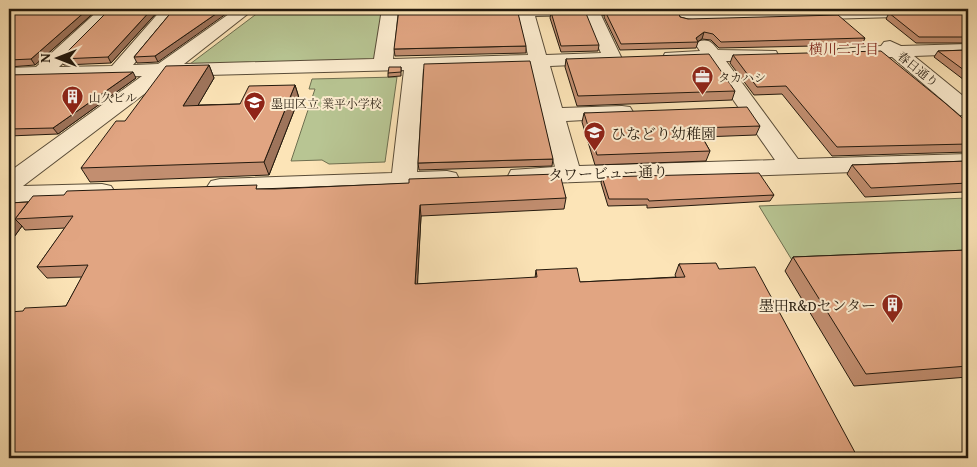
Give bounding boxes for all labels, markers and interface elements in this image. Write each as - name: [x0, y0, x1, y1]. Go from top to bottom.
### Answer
- north arrow: [32, 32, 82, 82]
- district label: 横川二丁目: [809, 39, 879, 59]
- street label: 春日通り: [894, 47, 942, 91]
- text: N: [35, 53, 55, 63]
- office icon: タカハシ: [690, 65, 714, 96]
- place label: タカハシ: [718, 69, 766, 86]
- building icon: 山久ビル: [61, 85, 85, 116]
- place label: 山久ビル: [89, 89, 137, 106]
- school or university icon: 墨田区立 業平小学校: [243, 91, 267, 122]
- place label: 墨田区立 業平小学校: [271, 95, 382, 112]
- school or university icon: ひなどり幼稚園: [583, 121, 607, 152]
- place label: ひなどり幼稚園: [611, 123, 716, 144]
- street label: タワービュー通り: [548, 160, 668, 186]
- building icon: 墨田R&Dセンター: [880, 293, 904, 324]
- place label: 墨田R&Dセンター: [759, 295, 876, 316]

